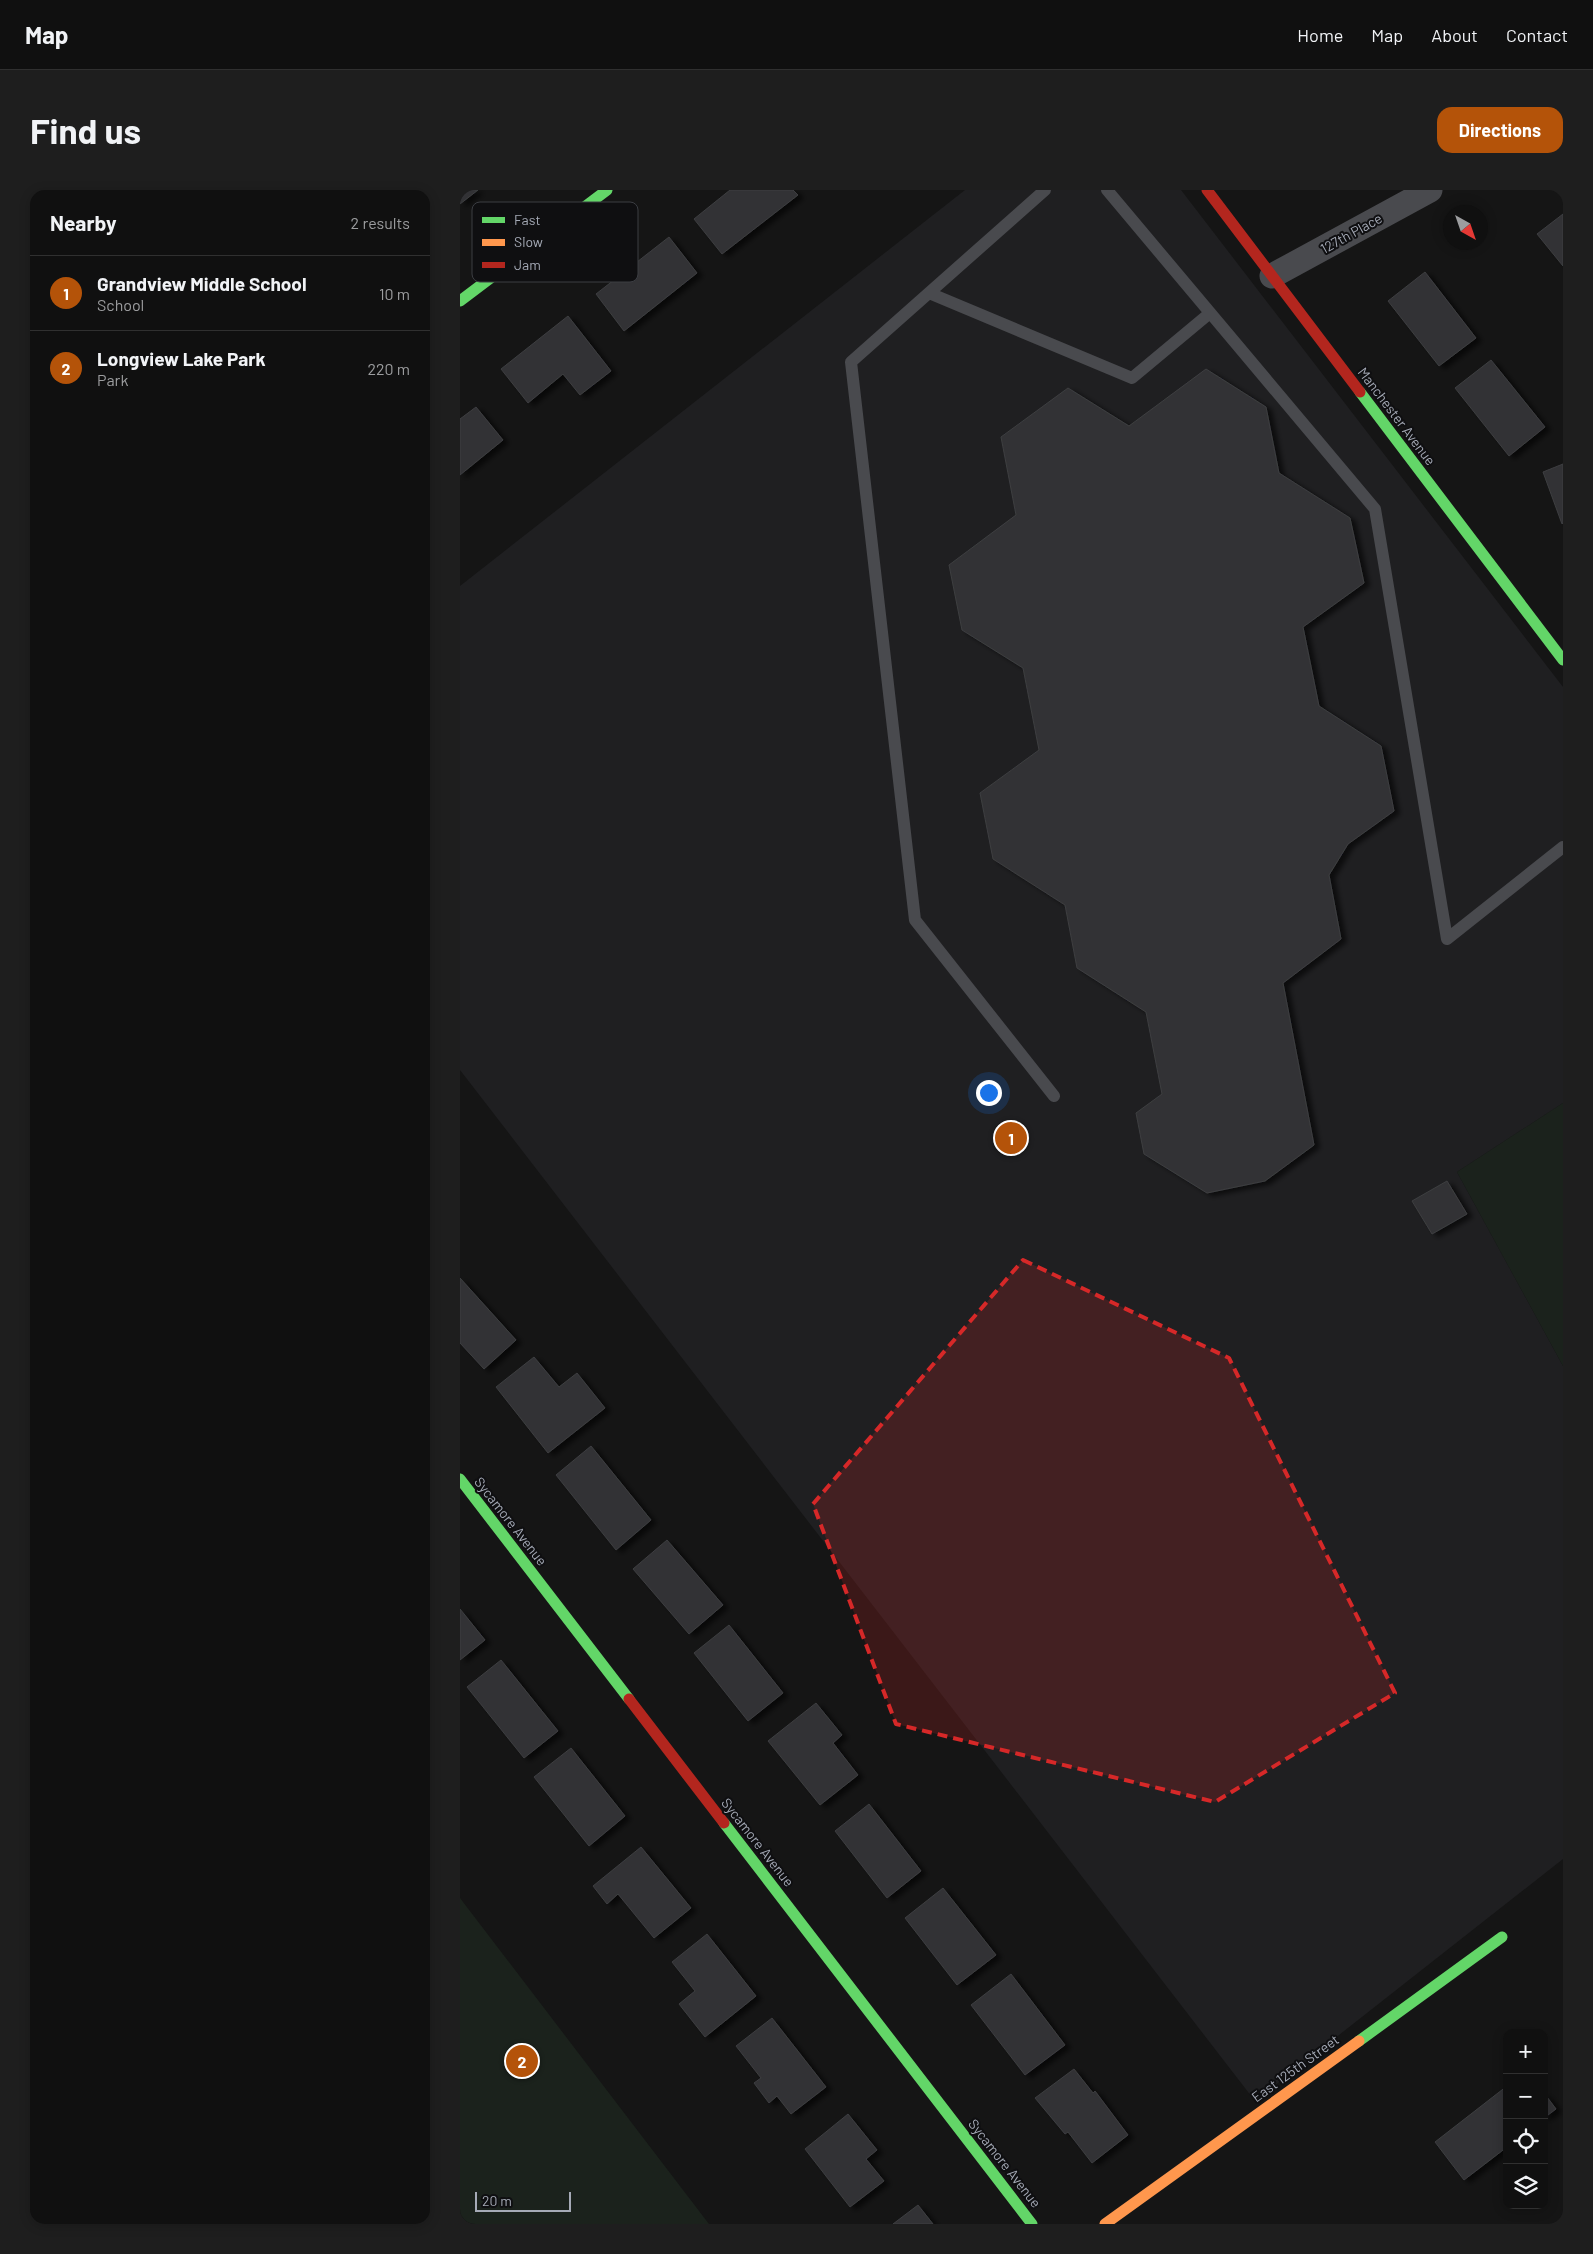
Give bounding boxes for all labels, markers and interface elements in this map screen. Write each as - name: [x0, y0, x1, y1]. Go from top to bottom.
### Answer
- text: Map: [25, 20, 68, 49]
- text: Home: [1297, 24, 1343, 46]
- text: Map: [1371, 24, 1403, 46]
- text: About: [1431, 24, 1478, 46]
- text: Contact: [1506, 24, 1568, 46]
- button: Directions: [1437, 107, 1563, 153]
- text: Find us: [30, 109, 141, 151]
- legend: [472, 202, 638, 282]
- north arrow: [1443, 205, 1488, 250]
- street label: 127th Place: [1317, 209, 1385, 257]
- text: Nearby: [50, 210, 116, 235]
- text: Fast: [514, 211, 540, 228]
- text: 2 results: [351, 213, 410, 232]
- text: Slow: [514, 233, 543, 250]
- text: Jam: [514, 256, 541, 273]
- text: Grandview Middle School: [97, 272, 307, 295]
- text: 1: [63, 284, 69, 303]
- text: 10 m: [379, 284, 410, 303]
- text: School: [97, 295, 144, 314]
- text: Longview Lake Park: [97, 347, 266, 370]
- text: 2: [62, 359, 70, 378]
- text: 220 m: [367, 359, 410, 378]
- street label: Manchester Avenue: [1355, 364, 1439, 468]
- text: Park: [97, 370, 128, 389]
- your location: [976, 1080, 1002, 1106]
- pin: 1: [995, 1119, 1027, 1157]
- street label: Sycamore Avenue: [471, 1473, 551, 1569]
- street label: Sycamore Avenue: [718, 1794, 798, 1890]
- map controls: [1503, 2029, 1548, 2209]
- button: +: [1503, 2029, 1548, 2074]
- street label: East 125th Street: [1248, 2031, 1342, 2105]
- pin: 2: [506, 2042, 538, 2080]
- button: −: [1503, 2074, 1548, 2119]
- street label: Sycamore Avenue: [965, 2115, 1045, 2211]
- button: locate: [1503, 2119, 1548, 2164]
- button: layers: [1503, 2164, 1548, 2209]
- scale bar: [475, 2189, 571, 2212]
- text: 20 m: [482, 2192, 512, 2209]

